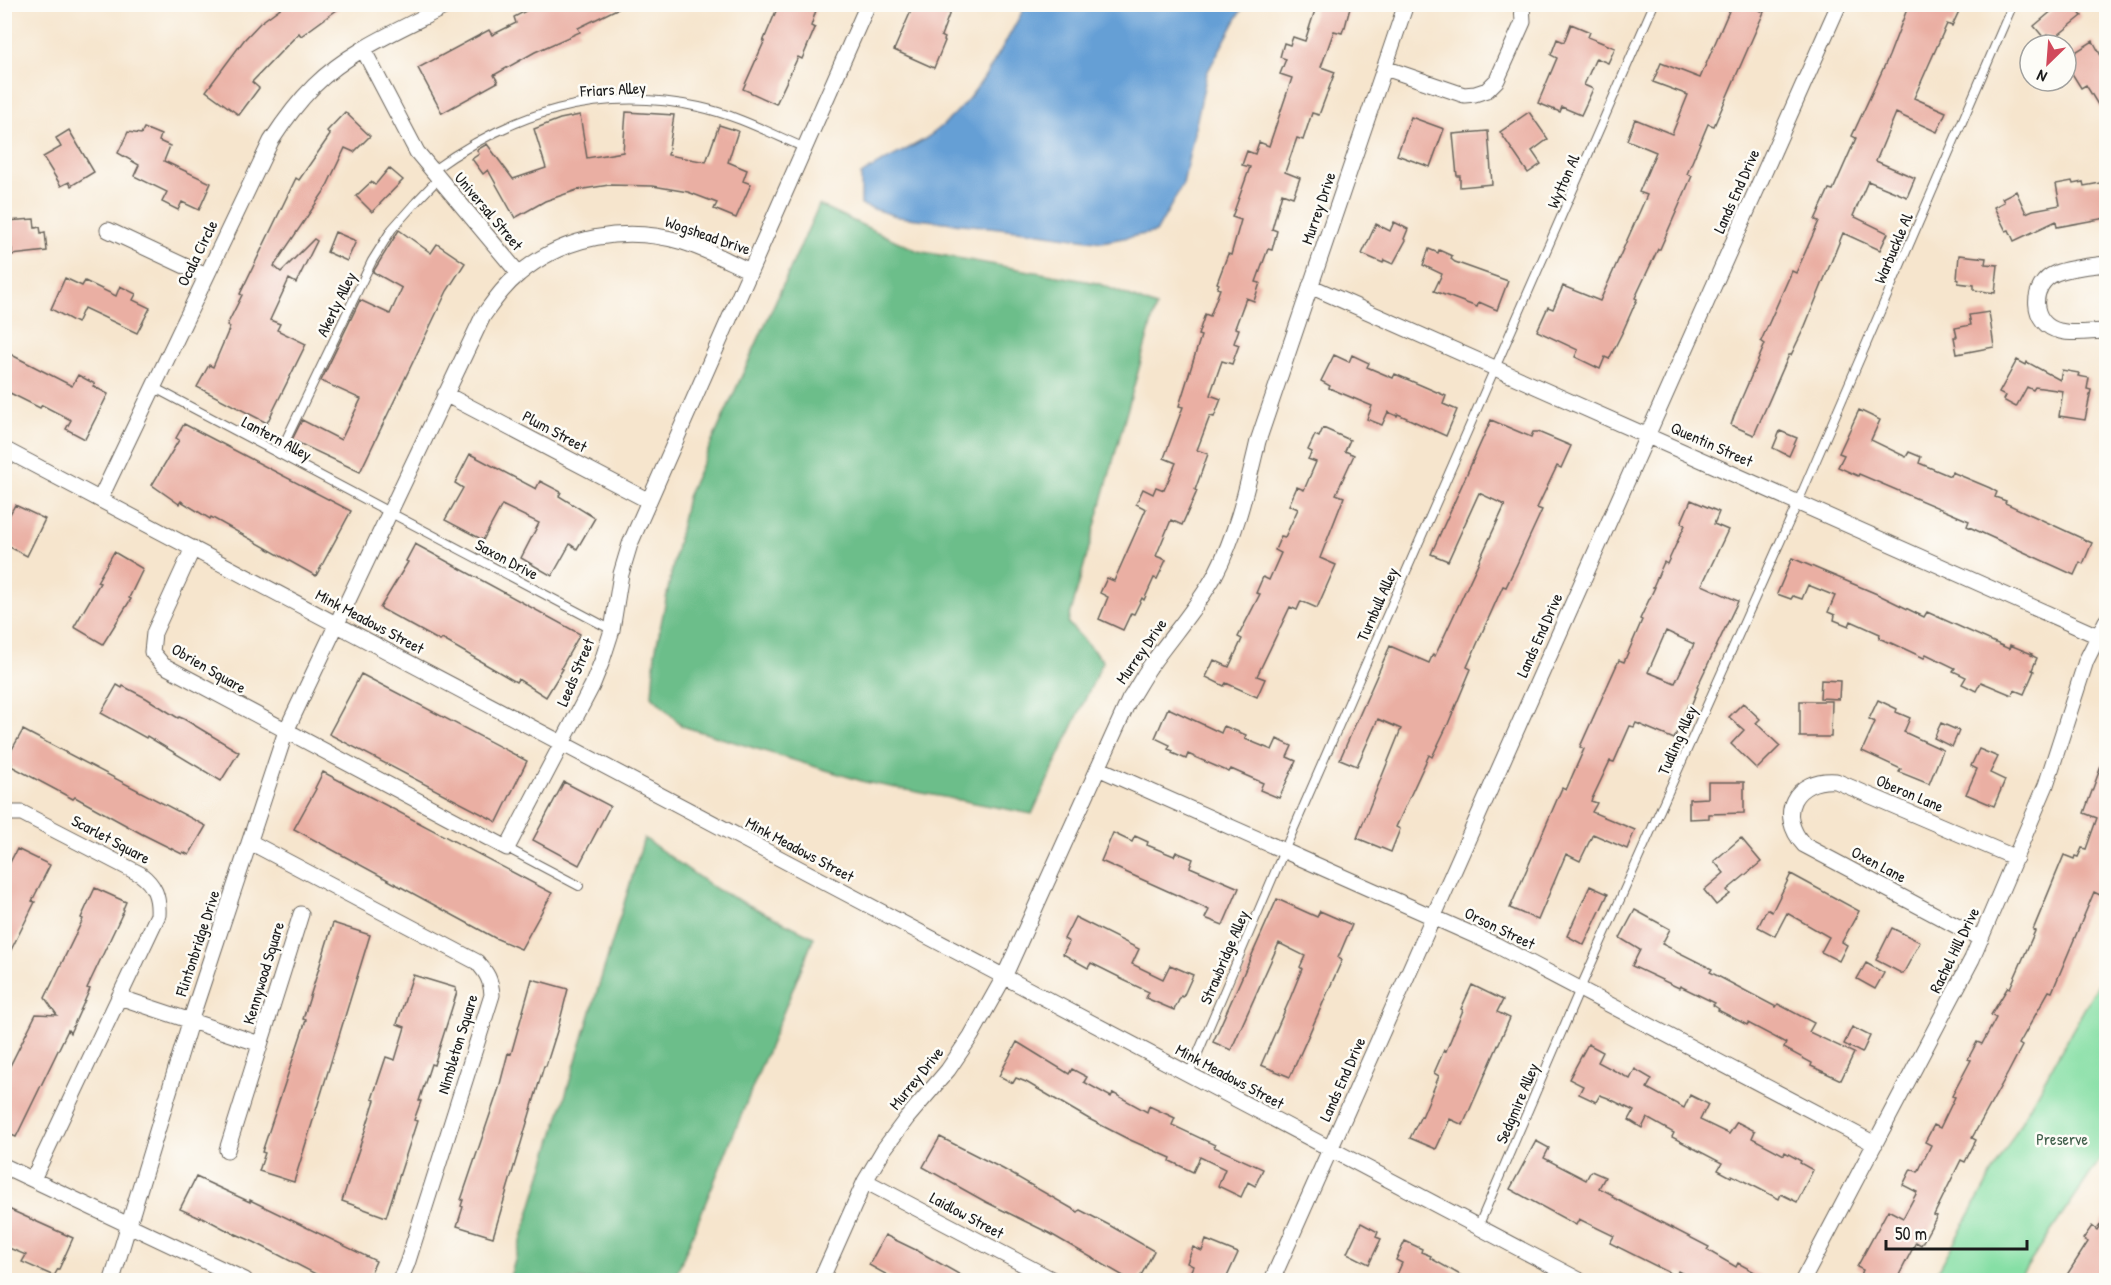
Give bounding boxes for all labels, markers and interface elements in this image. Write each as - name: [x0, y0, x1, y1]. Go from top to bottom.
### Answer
- north arrow: [2018, 33, 2078, 93]
- text: N: [2033, 65, 2050, 88]
- street label: Friars Alley: [579, 76, 647, 102]
- street label: Lands End Drive: [1708, 145, 1765, 237]
- street label: Wytton Al: [1541, 150, 1585, 212]
- street label: Universal Street: [450, 167, 529, 255]
- street label: Murrey Drive: [1295, 168, 1341, 247]
- street label: Warbuckle Al: [1868, 209, 1918, 287]
- street label: Wogshead Drive: [662, 210, 754, 260]
- street label: Ocala Circle: [172, 216, 223, 290]
- street label: Akerly Alley: [311, 268, 361, 340]
- street label: Plum Street: [519, 405, 592, 457]
- street label: Lantern Alley: [238, 410, 316, 466]
- street label: Quentin Street: [1667, 416, 1757, 472]
- street label: Saxon Drive: [472, 533, 543, 585]
- street label: Turnbull Alley: [1351, 563, 1403, 644]
- street label: Mink Meadows Street: [312, 583, 429, 659]
- street label: Lands End Drive: [1511, 589, 1568, 681]
- street label: Murrey Drive: [1110, 613, 1172, 688]
- street label: Leeds Street: [551, 634, 599, 709]
- street label: Obrien Square: [168, 638, 251, 698]
- street label: Tudling Alley: [1652, 702, 1702, 778]
- street label: Oberon Lane: [1873, 769, 1948, 817]
- street label: Scarlet Square: [68, 809, 155, 869]
- street label: Mink Meadows Street: [742, 811, 859, 887]
- street label: Oxen Lane: [1848, 840, 1911, 888]
- street label: Flintonbridge Drive: [169, 887, 225, 1000]
- street label: Orson Street: [1461, 901, 1539, 955]
- street label: Rachel Hill Drive: [1924, 903, 1984, 996]
- street label: Strawbridge Alley: [1194, 906, 1254, 1007]
- street label: Kennywood Square: [237, 918, 289, 1027]
- street label: Nimbleton Square: [431, 991, 483, 1096]
- street label: Lands End Drive: [1314, 1033, 1371, 1125]
- street label: Mink Meadows Street: [1172, 1038, 1289, 1114]
- street label: Murrey Drive: [884, 1041, 949, 1114]
- street label: Sedgmire Alley: [1490, 1059, 1544, 1147]
- park label: Preserve: [2036, 1128, 2088, 1150]
- street label: Laidlow Street: [926, 1186, 1008, 1244]
- scale bar: [1886, 1213, 2027, 1251]
- text: 50 m: [1895, 1221, 1927, 1246]

